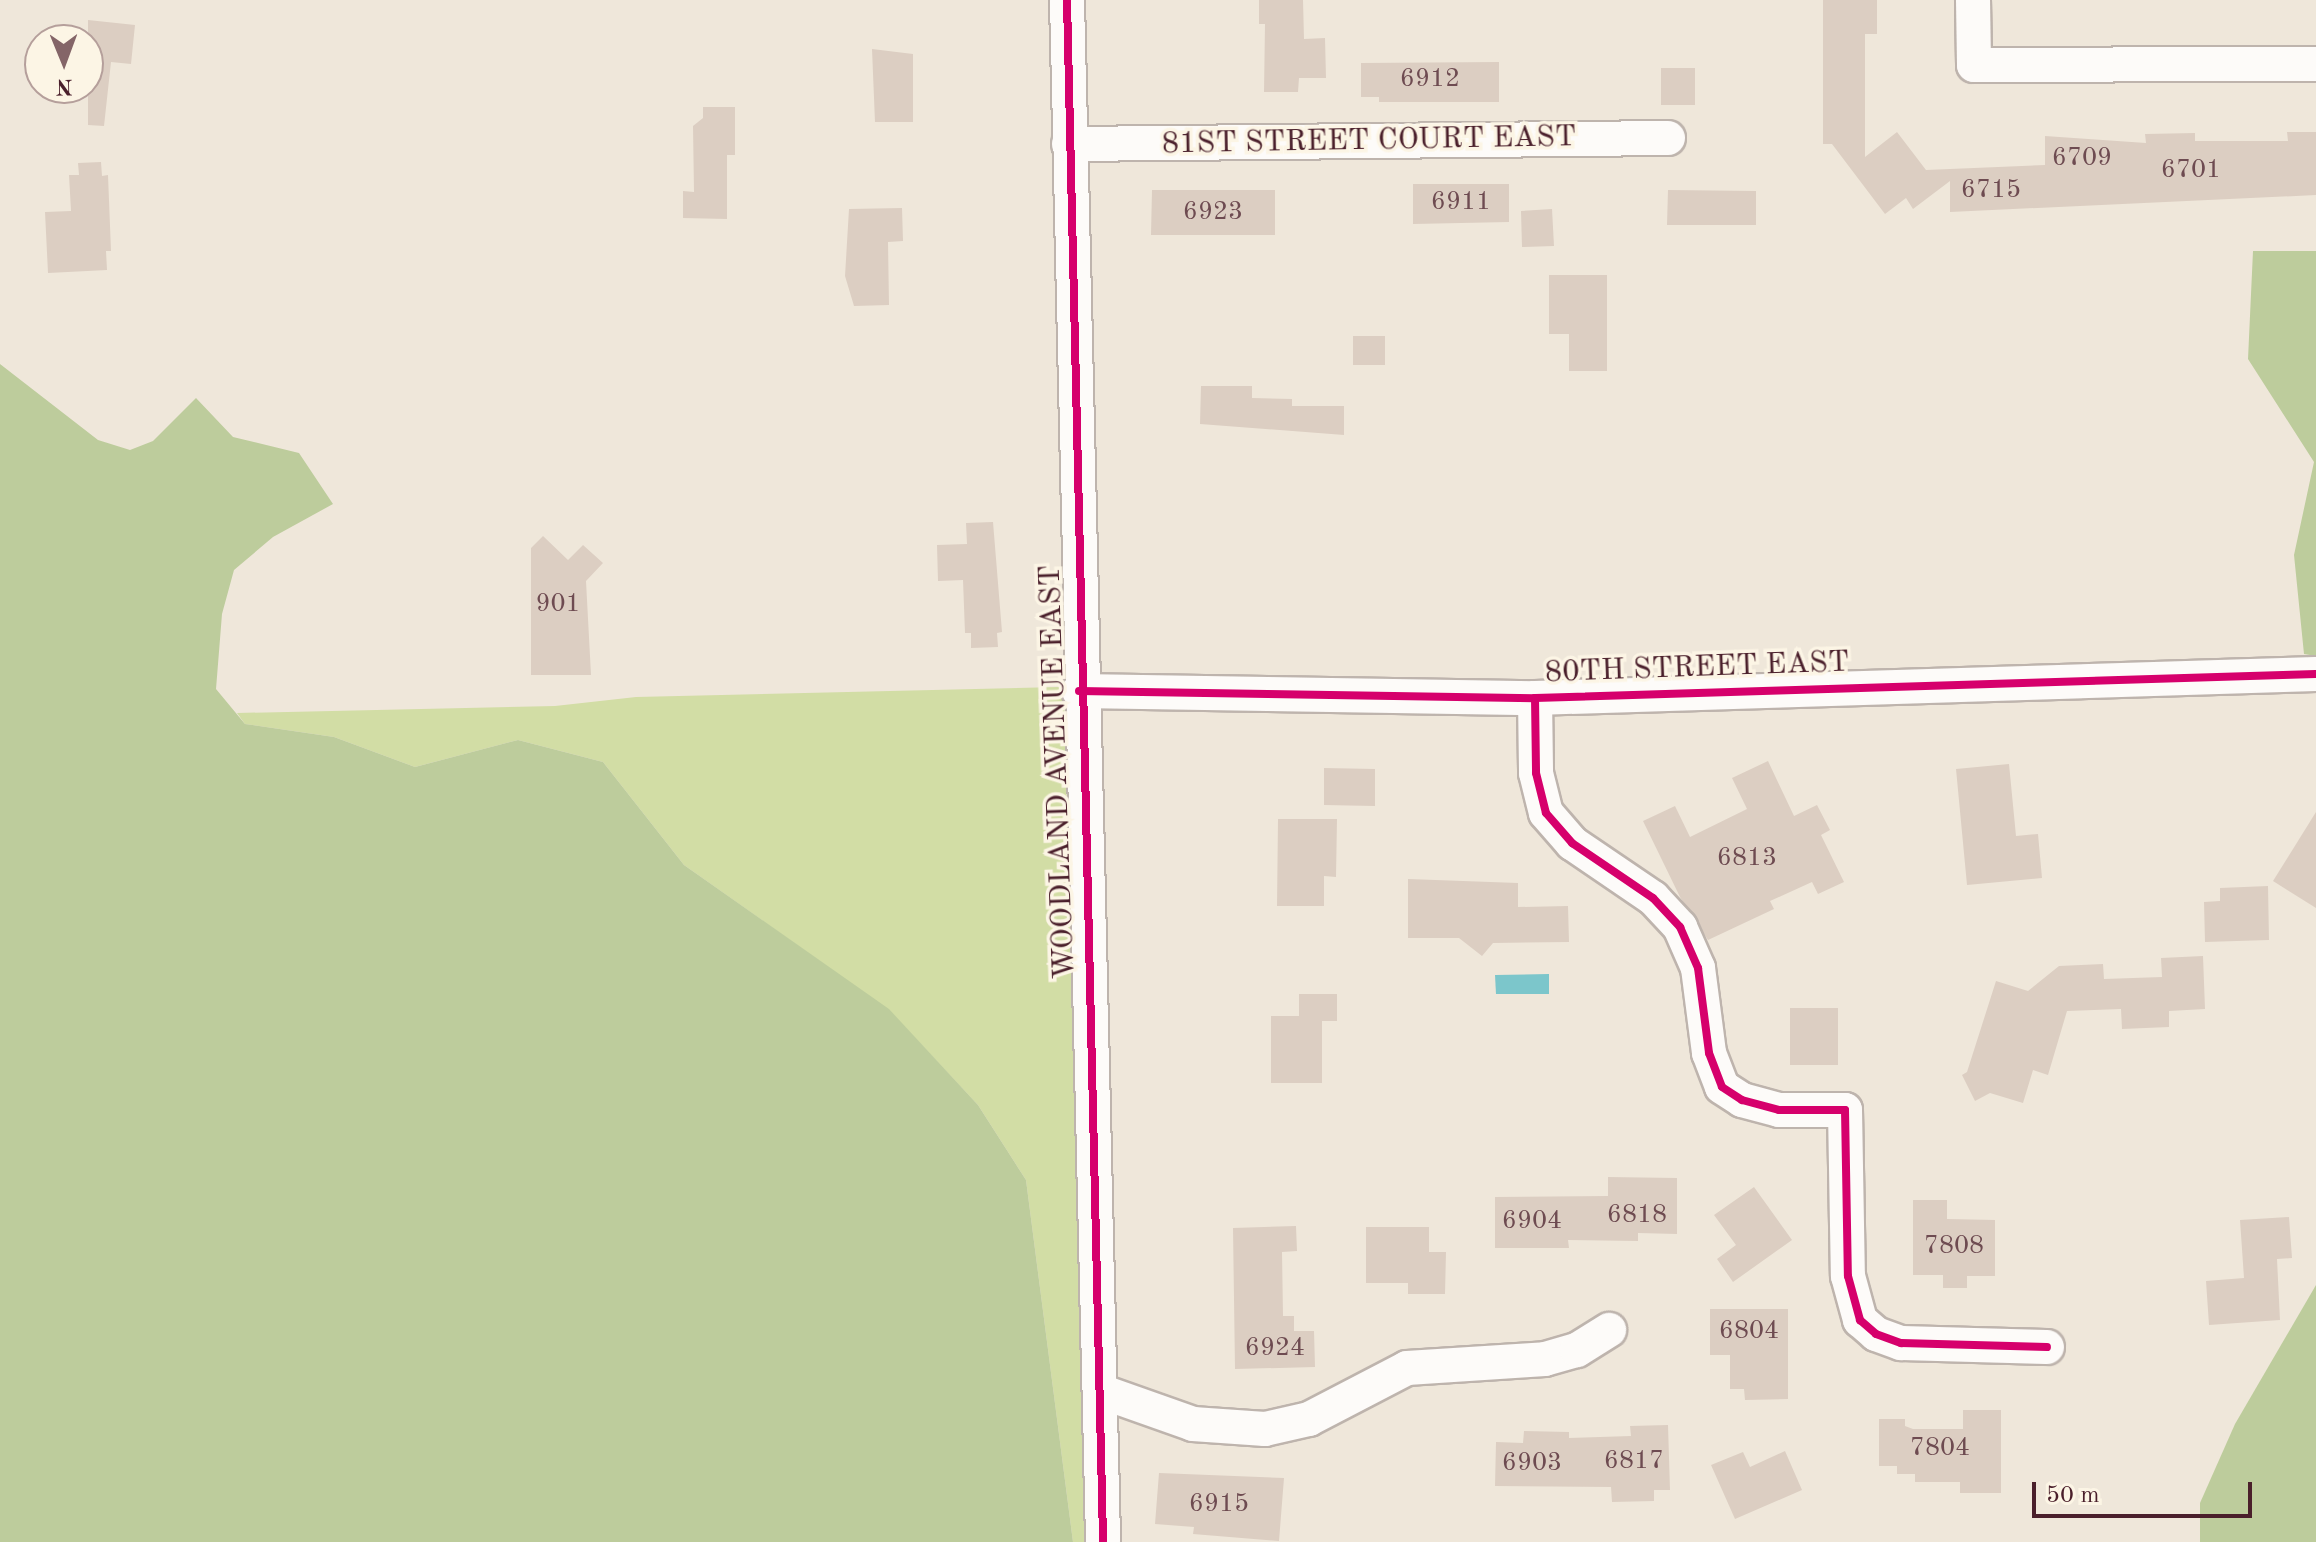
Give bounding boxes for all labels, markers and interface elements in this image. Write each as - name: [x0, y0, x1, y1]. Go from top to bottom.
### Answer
- north arrow: [24, 24, 104, 104]
- house number: 6912: [1400, 64, 1460, 96]
- text: N: [56, 75, 73, 97]
- street label: 81ST STREET COURT EAST: [1161, 119, 1577, 163]
- house number: 6709: [2052, 143, 2112, 175]
- house number: 6701: [2161, 155, 2221, 187]
- house number: 6715: [1961, 175, 2021, 207]
- house number: 6911: [1431, 187, 1491, 219]
- house number: 6923: [1183, 197, 1243, 229]
- street label: WOODLAND AVENUE EAST: [1033, 564, 1083, 980]
- house number: 901: [535, 589, 581, 621]
- street label: 80TH STREET EAST: [1544, 645, 1850, 691]
- house number: 6813: [1717, 843, 1777, 875]
- house number: 6818: [1607, 1200, 1667, 1232]
- house number: 6904: [1502, 1206, 1562, 1238]
- house number: 7808: [1924, 1231, 1984, 1263]
- house number: 6804: [1719, 1316, 1779, 1348]
- house number: 6924: [1245, 1333, 1305, 1365]
- house number: 7804: [1910, 1433, 1970, 1465]
- house number: 6817: [1604, 1446, 1664, 1478]
- house number: 6903: [1502, 1448, 1562, 1480]
- scale bar: [2036, 1466, 2256, 1516]
- text: 50 m: [2046, 1484, 2100, 1508]
- house number: 6915: [1189, 1489, 1249, 1521]

